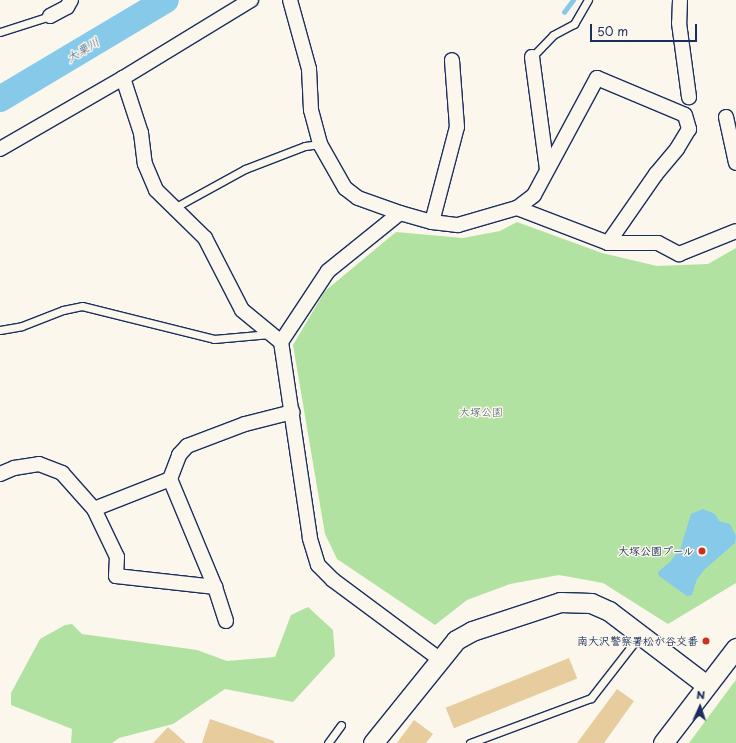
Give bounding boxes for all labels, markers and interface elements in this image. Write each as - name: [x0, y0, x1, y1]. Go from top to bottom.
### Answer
- scale bar: [592, 16, 699, 42]
- text: 50 m: [597, 22, 628, 40]
- water label: 大栗川: [64, 35, 102, 65]
- park label: 大塚公園: [459, 405, 503, 419]
- place label: 大塚公園プール: [618, 544, 694, 558]
- marker: 大塚公園プール: [697, 546, 707, 556]
- place label: 南大沢警察署松が谷交番: [577, 634, 698, 648]
- marker: 南大沢警察署松が谷交番: [701, 636, 711, 646]
- text: N: [696, 686, 705, 703]
- north arrow: [680, 687, 720, 727]

